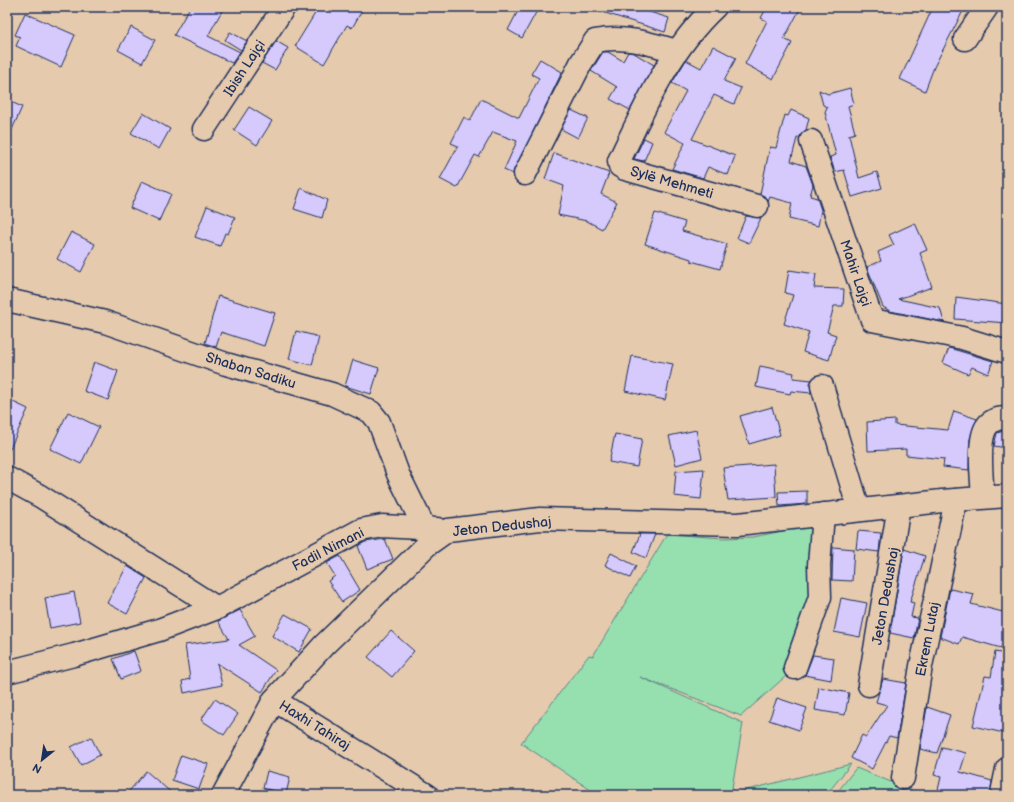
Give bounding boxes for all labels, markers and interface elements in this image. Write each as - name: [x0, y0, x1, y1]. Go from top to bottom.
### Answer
- street label: Ibish Lajçi: [220, 37, 269, 100]
- street label: Sylë Mehmeti: [628, 163, 715, 202]
- street label: Mahir Lajçi: [836, 238, 875, 309]
- street label: Shaban Sadiku: [204, 349, 298, 392]
- street label: Jeton Dedushaj: [452, 513, 552, 540]
- street label: Fadil Nimani: [289, 524, 367, 575]
- street label: Jeton Dedushaj: [869, 546, 902, 646]
- street label: Ekrem Lutaj: [912, 600, 943, 678]
- street label: Haxhi Tahiraj: [276, 697, 354, 754]
- north arrow: [22, 740, 62, 780]
- text: N: [30, 761, 44, 776]

